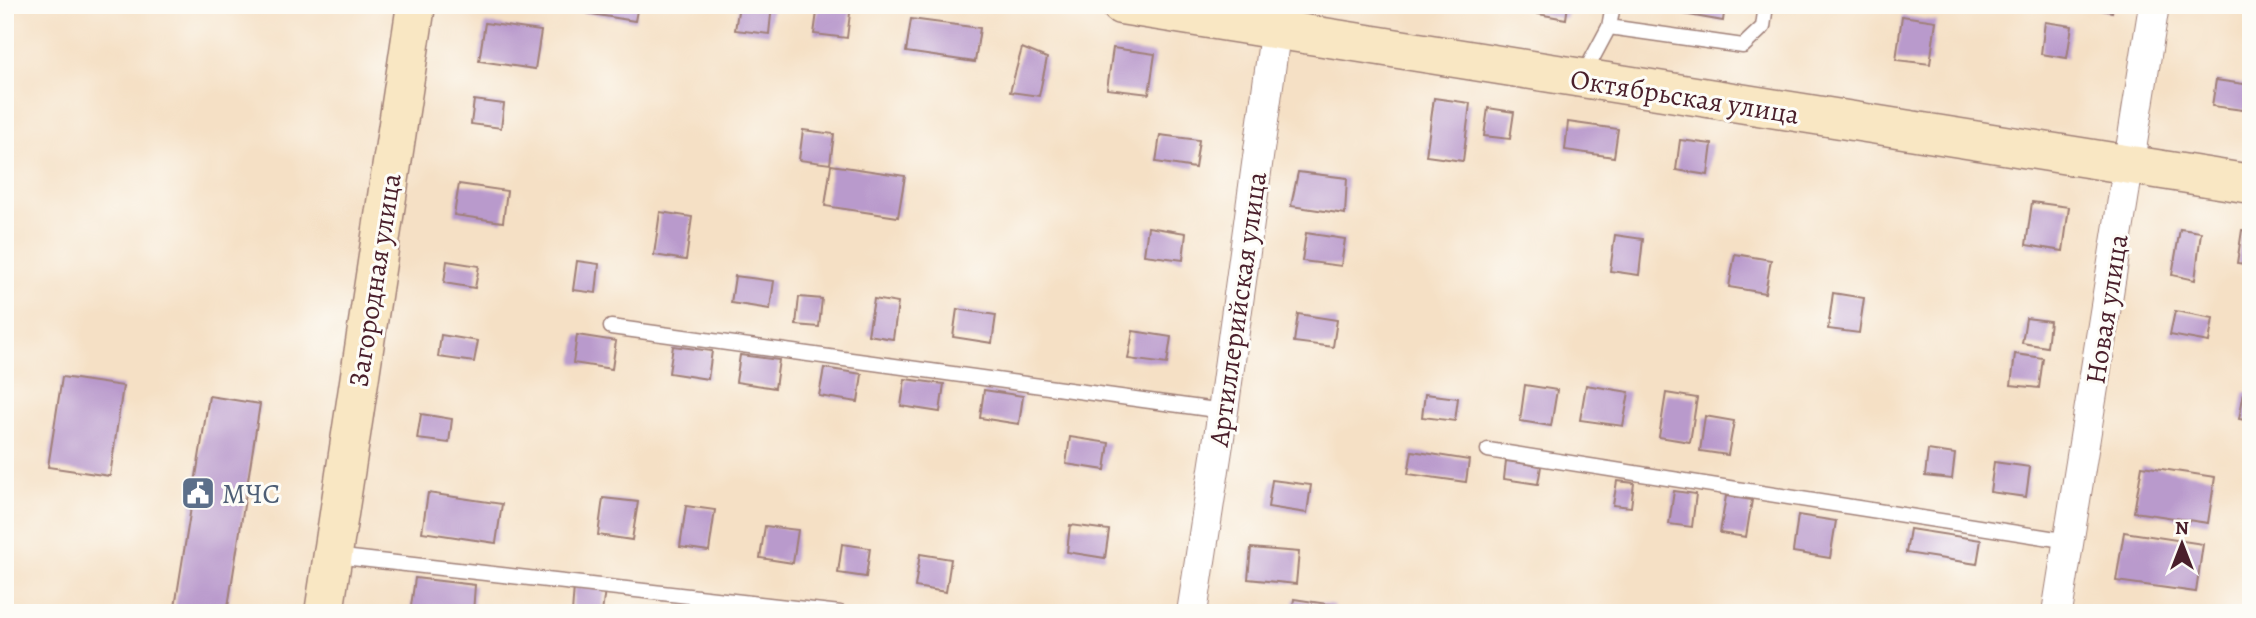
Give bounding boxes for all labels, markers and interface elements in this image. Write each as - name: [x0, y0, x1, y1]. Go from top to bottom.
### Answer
- street label: Октябрьская улица: [1568, 60, 1802, 134]
- street label: Артиллерийская улица: [1200, 169, 1276, 450]
- street label: Загородная улица: [339, 170, 411, 390]
- street label: Новая улица: [2076, 231, 2138, 387]
- public building icon: МЧС: [179, 474, 217, 512]
- place label: МЧС: [222, 475, 280, 513]
- north arrow: [2148, 510, 2218, 580]
- text: N: [2175, 515, 2189, 541]

